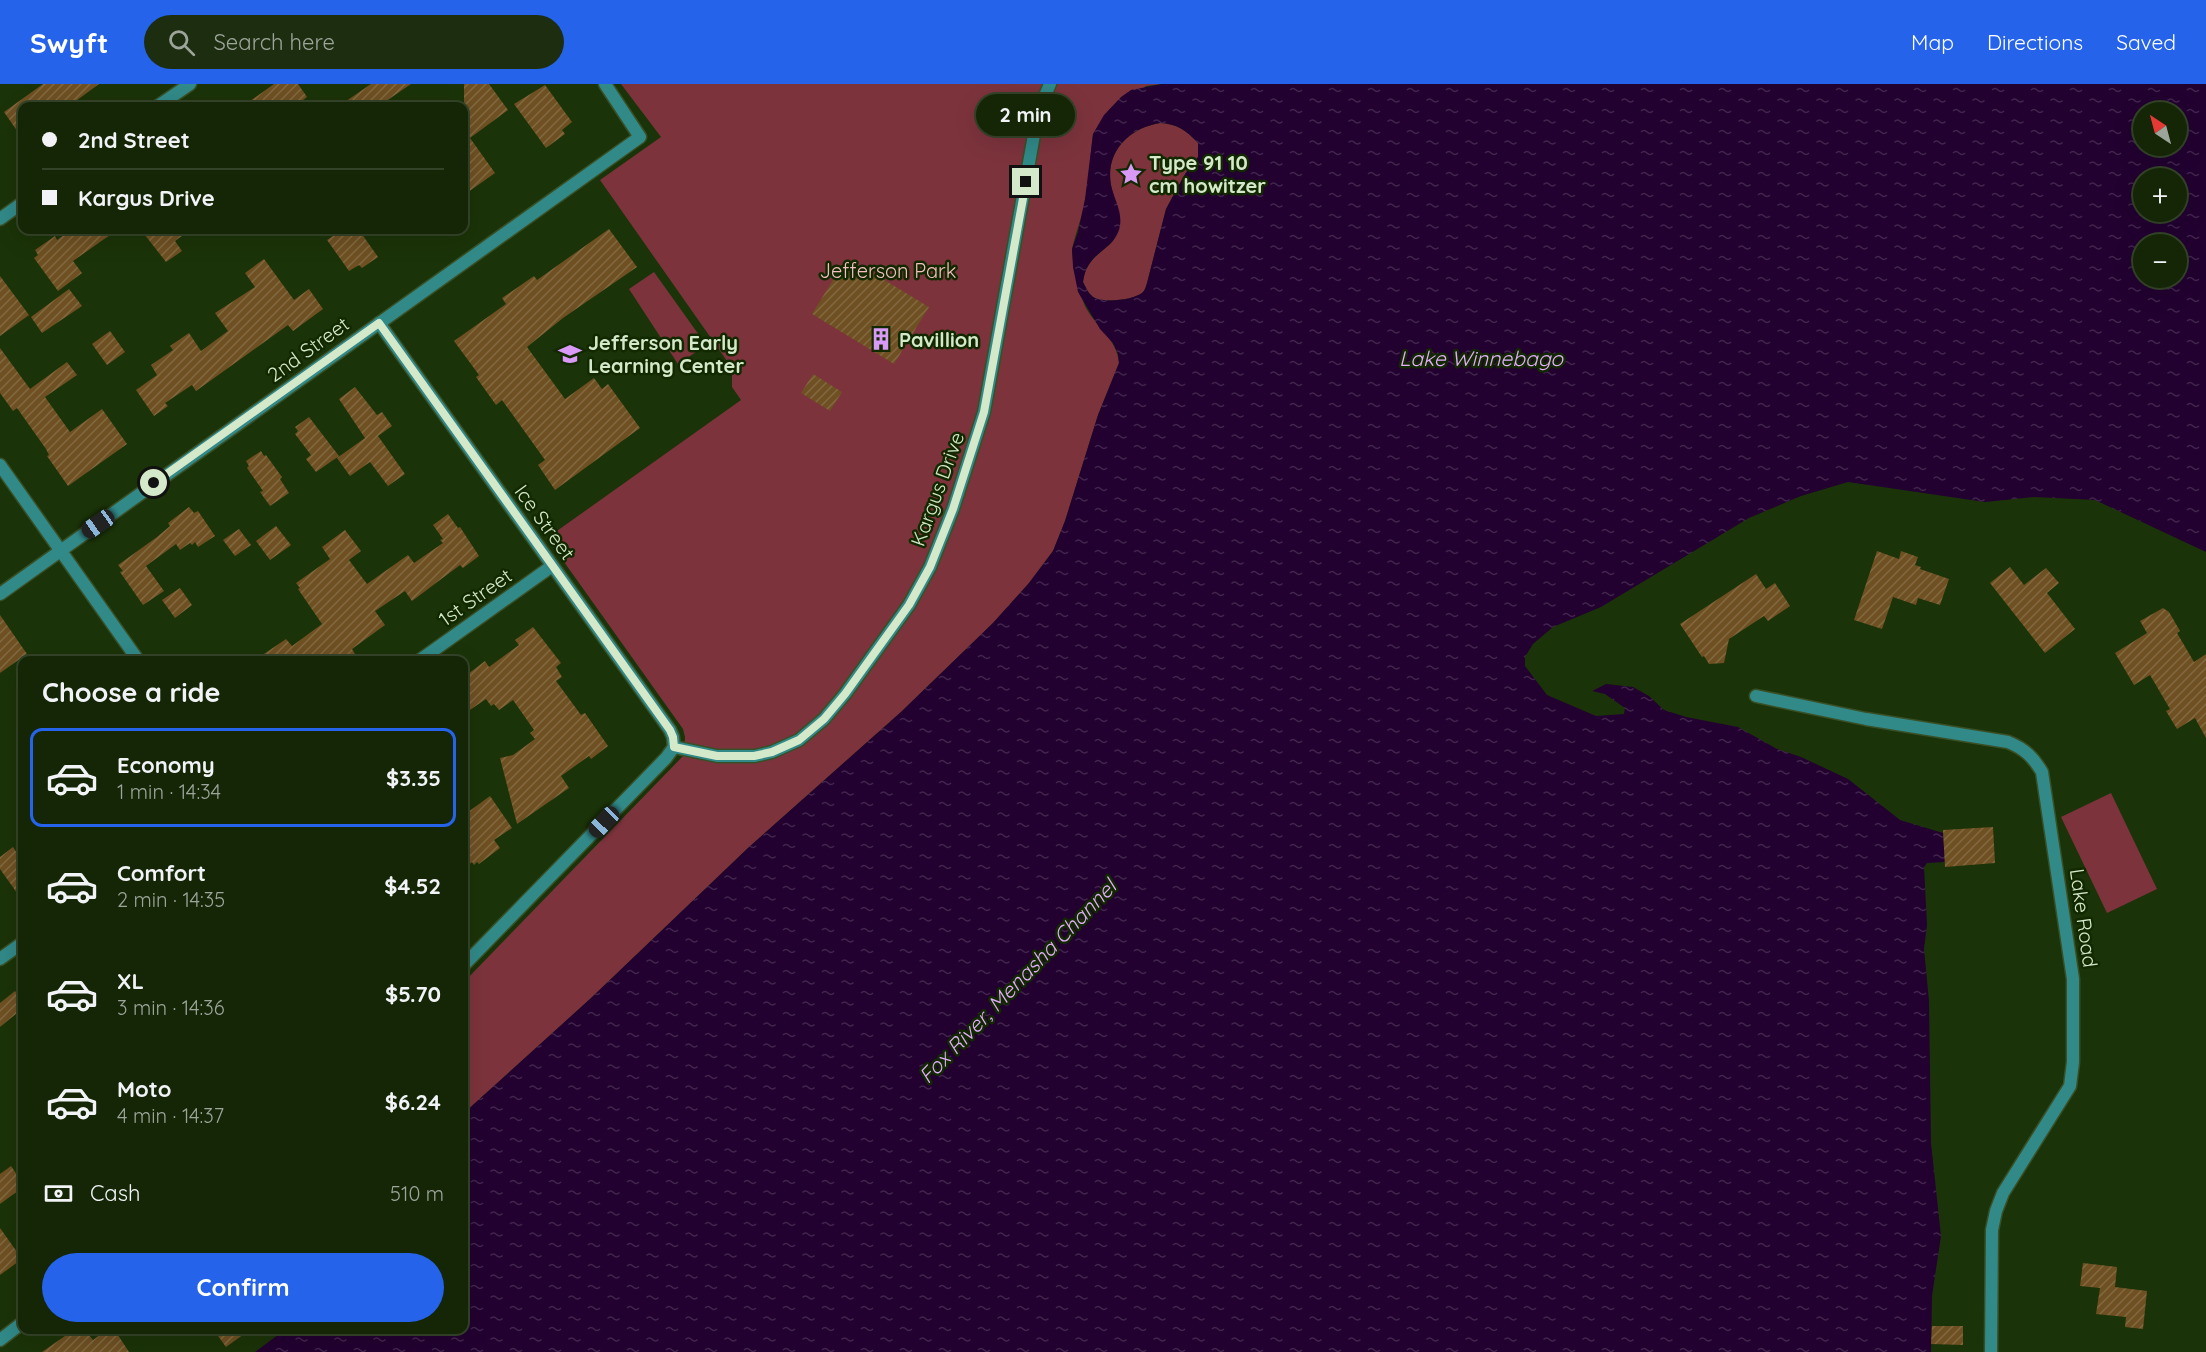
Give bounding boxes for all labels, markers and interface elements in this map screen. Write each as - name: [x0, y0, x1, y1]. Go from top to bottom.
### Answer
- search box: [144, 15, 564, 69]
- text: Swyft: [30, 25, 108, 60]
- icon: search: [165, 26, 198, 59]
- text: Search here: [213, 28, 335, 56]
- text: Map: [1911, 29, 1954, 55]
- text: Directions: [1987, 29, 2083, 55]
- text: Saved: [2116, 29, 2176, 55]
- callout: 2 min: [976, 95, 1076, 137]
- text: 2 min: [999, 102, 1052, 127]
- north arrow: [2133, 102, 2187, 156]
- map controls: [2133, 102, 2187, 288]
- text: 2nd Street: [78, 126, 190, 154]
- place label: Type 91 10 cm howitzer: [1149, 150, 1266, 198]
- place icon: Type 91 10 cm howitzer: [1118, 161, 1144, 187]
- route end: [1012, 168, 1039, 195]
- button: +: [2133, 168, 2187, 222]
- text: Kargus Drive: [78, 184, 215, 212]
- button: −: [2133, 234, 2187, 288]
- park label: Jefferson Park: [820, 258, 956, 283]
- street label: 2nd Street: [262, 311, 354, 387]
- building icon: Pavillion: [868, 326, 894, 352]
- place label: Pavillion: [899, 327, 979, 352]
- place label: Jefferson Early Learning Center: [588, 330, 744, 378]
- school or university icon: Jefferson Early Learning Center: [557, 341, 583, 367]
- water label: Lake Winnebago: [1399, 345, 1564, 371]
- street label: Kargus Drive: [905, 428, 969, 550]
- route start: [140, 469, 167, 496]
- street label: Ice Street: [509, 480, 581, 565]
- car: [78, 506, 118, 542]
- street label: 1st Street: [434, 563, 517, 631]
- text: Choose a ride: [42, 675, 220, 709]
- icon: car: [45, 751, 99, 805]
- text: Economy: [117, 751, 215, 779]
- text: $3.35: [386, 764, 441, 792]
- text: 1 min · 14:34: [117, 779, 221, 804]
- car: [585, 803, 623, 841]
- icon: car: [45, 859, 99, 913]
- text: Comfort: [117, 859, 206, 887]
- street label: Lake Road: [2065, 867, 2103, 969]
- text: $4.52: [384, 872, 441, 900]
- water label: Fox River, Menasha Channel: [913, 872, 1123, 1088]
- text: 2 min · 14:35: [117, 887, 225, 912]
- icon: car: [45, 967, 99, 1021]
- text: XL: [117, 967, 144, 995]
- text: $5.70: [385, 980, 441, 1008]
- text: 3 min · 14:36: [117, 995, 224, 1020]
- icon: car: [45, 1075, 99, 1129]
- text: Moto: [117, 1075, 171, 1103]
- text: $6.24: [385, 1088, 441, 1116]
- text: 4 min · 14:37: [117, 1103, 224, 1128]
- icon: cash: [42, 1177, 75, 1210]
- text: Cash: [90, 1179, 141, 1207]
- text: 510 m: [390, 1181, 444, 1206]
- button: Confirm: [42, 1253, 444, 1322]

